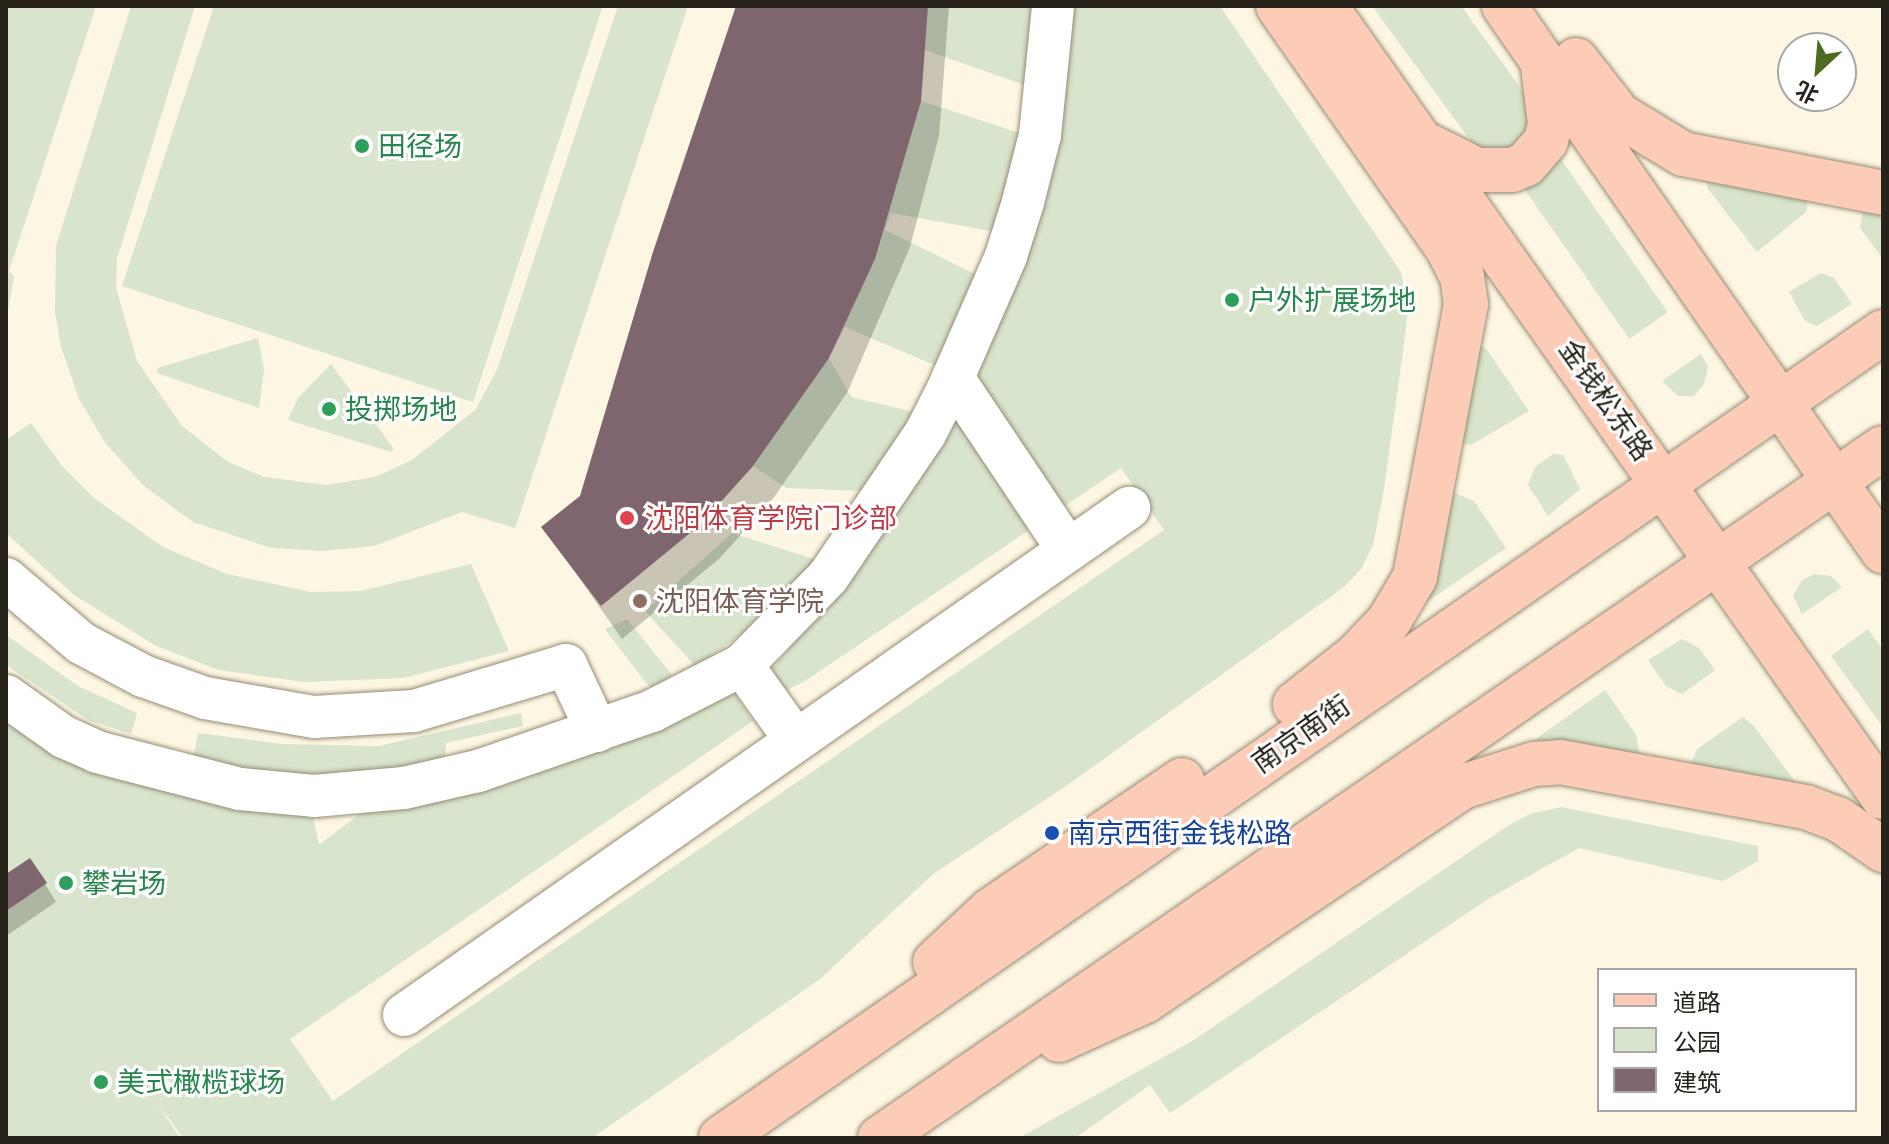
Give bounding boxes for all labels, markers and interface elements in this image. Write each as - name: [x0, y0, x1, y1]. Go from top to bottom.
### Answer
- north arrow: [1777, 32, 1857, 112]
- text: 北: [1791, 75, 1823, 109]
- place label: 田径场: [378, 129, 462, 163]
- marker: 田径场: [353, 137, 371, 155]
- place label: 户外扩展场地: [1248, 283, 1416, 317]
- marker: 户外扩展场地: [1223, 291, 1241, 309]
- street label: 金钱松东路: [1552, 333, 1660, 467]
- place label: 投掷场地: [345, 392, 457, 426]
- marker: 投掷场地: [320, 400, 338, 418]
- place label: 沈阳体育学院门诊部: [645, 501, 897, 535]
- marker: 沈阳体育学院门诊部: [616, 507, 638, 529]
- place label: 沈阳体育学院: [656, 584, 824, 618]
- marker: 沈阳体育学院: [631, 592, 649, 610]
- street label: 南京南街: [1245, 688, 1357, 780]
- place label: 南京西街金钱松路: [1068, 816, 1292, 850]
- marker: 南京西街金钱松路: [1043, 824, 1061, 842]
- place label: 攀岩场: [82, 866, 166, 900]
- marker: 攀岩场: [57, 874, 75, 892]
- legend: [1597, 968, 1857, 1112]
- text: 道路: [1673, 988, 1721, 1017]
- text: 公园: [1673, 1028, 1721, 1057]
- place label: 美式橄榄球场: [117, 1065, 285, 1099]
- text: 建筑: [1673, 1068, 1721, 1097]
- marker: 美式橄榄球场: [92, 1073, 110, 1091]

